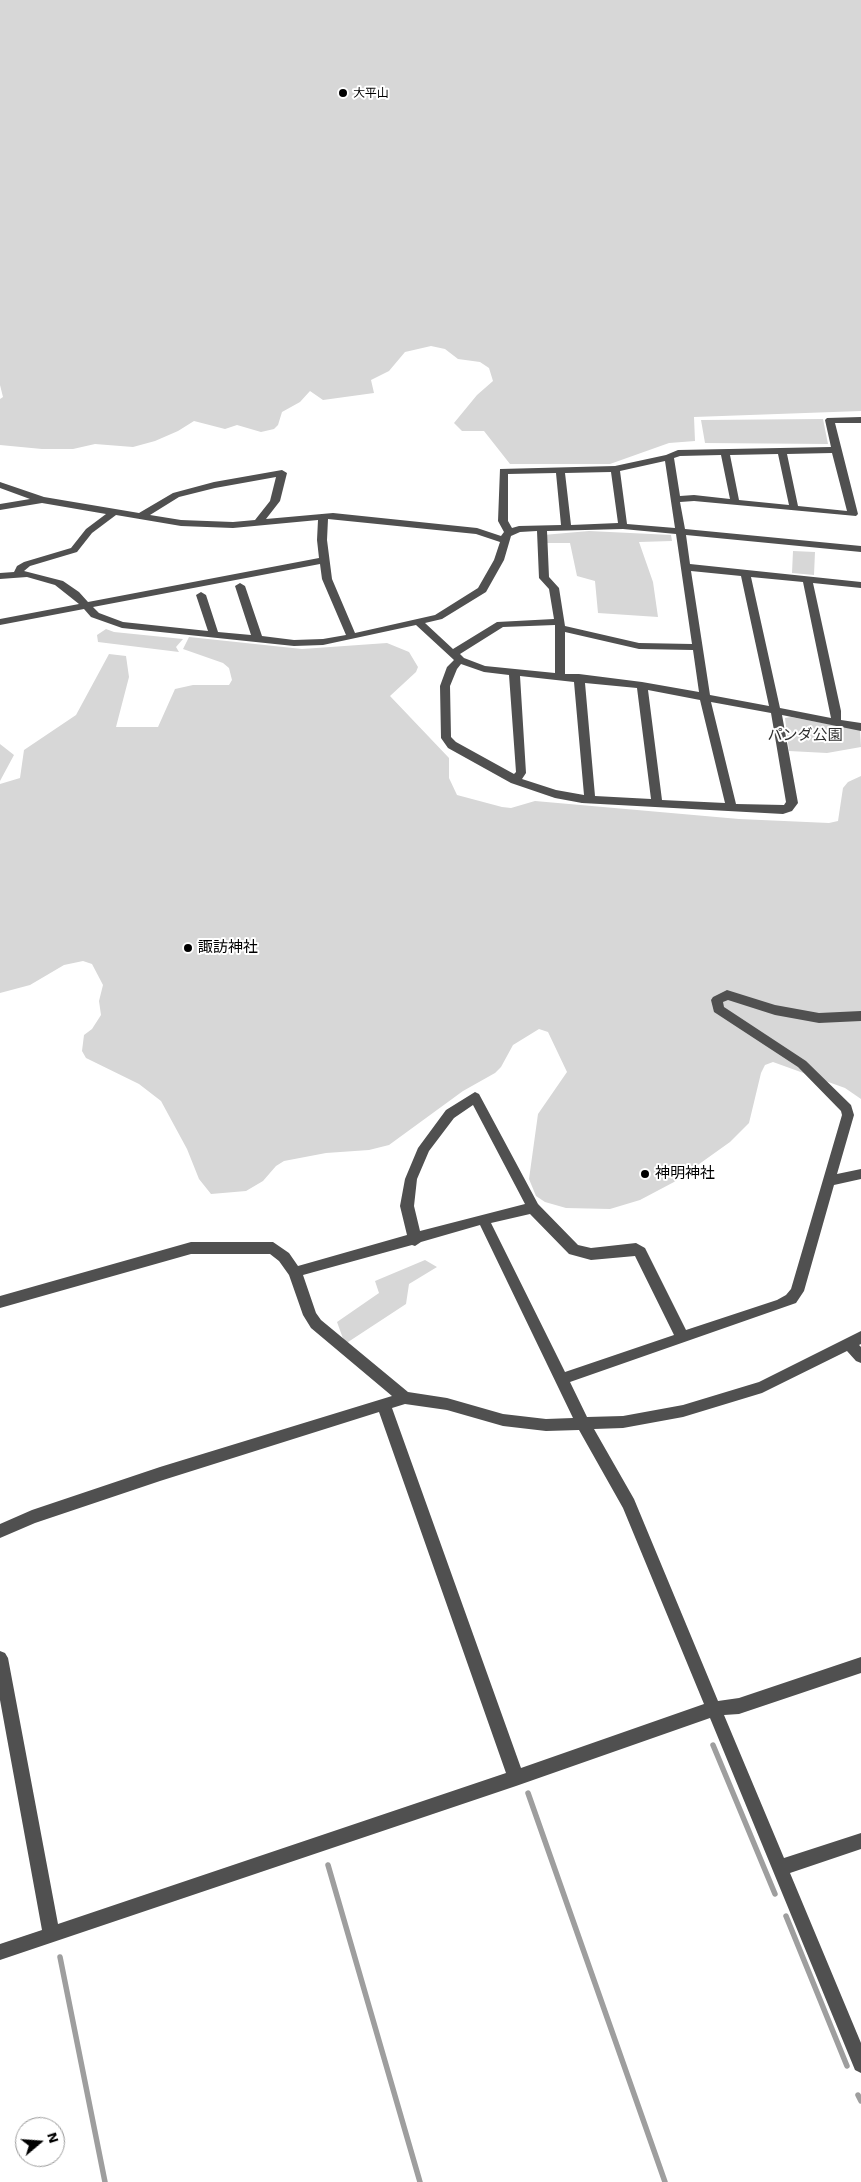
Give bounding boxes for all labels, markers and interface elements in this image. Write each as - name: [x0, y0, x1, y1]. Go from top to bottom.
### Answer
- place label: 大平山: [353, 86, 389, 100]
- marker: 大平山: [337, 87, 349, 99]
- park label: パンダ公園: [768, 727, 842, 745]
- place label: 諏訪神社: [198, 939, 258, 957]
- marker: 諏訪神社: [182, 942, 194, 954]
- place label: 神明神社: [655, 1165, 715, 1183]
- marker: 神明神社: [639, 1168, 651, 1180]
- north arrow: [15, 2117, 65, 2167]
- text: N: [44, 2130, 63, 2145]

